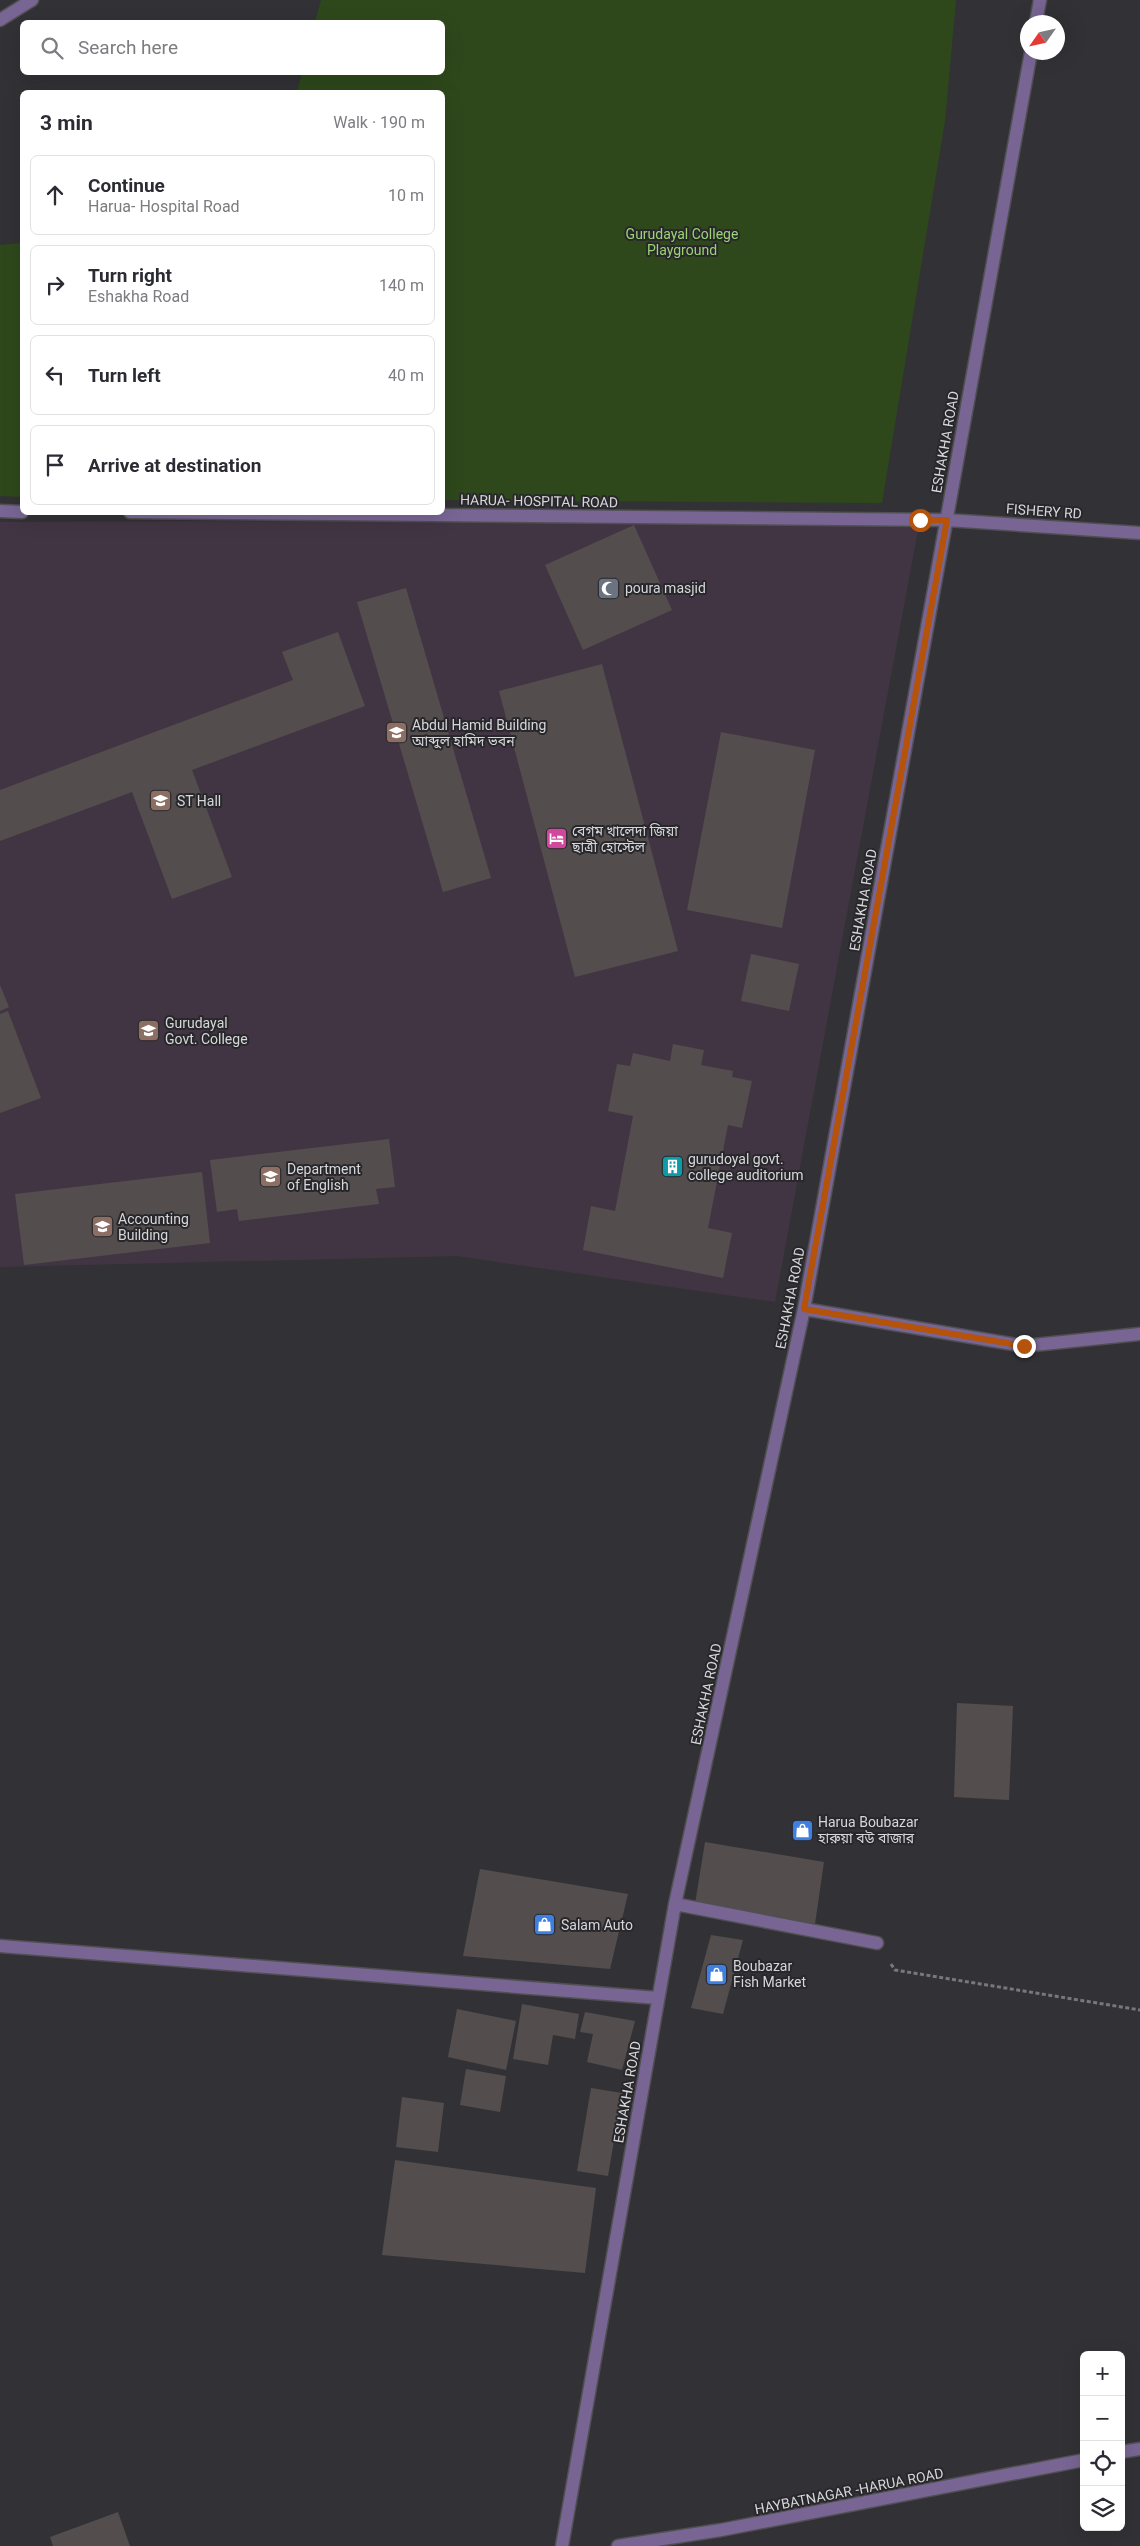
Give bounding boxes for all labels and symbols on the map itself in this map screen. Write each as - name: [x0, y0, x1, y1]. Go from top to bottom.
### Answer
- north arrow: [1020, 15, 1065, 60]
- park label: Gurudayal College Playground: [626, 226, 738, 258]
- street label: ESHAKHA ROAD: [928, 390, 962, 494]
- street label: HARUA- HOSPITAL ROAD: [460, 492, 618, 510]
- street label: FISHERY RD: [1006, 500, 1082, 522]
- route start: [909, 509, 932, 532]
- mosque icon: poura masjid: [597, 576, 621, 600]
- place label: poura masjid: [625, 580, 706, 596]
- place label: Abdul Hamid Building আব্দুল হামিদ ভবন: [411, 717, 546, 749]
- school or university icon: Abdul Hamid Building আব্দুল হামিদ ভবন: [384, 721, 408, 745]
- school or university icon: ST Hall: [149, 789, 173, 813]
- place label: ST Hall: [177, 793, 221, 809]
- place label: বেগম খালেদা জিয়া ছাত্রী হোস্টেল: [571, 823, 678, 855]
- hotel icon: বেগম খালেদা জিয়া ছাত্রী হোস্টেল: [544, 827, 568, 851]
- street label: ESHAKHA ROAD: [846, 848, 880, 952]
- place label: Gurudayal Govt. College: [165, 1015, 248, 1047]
- school or university icon: Gurudayal Govt. College: [137, 1019, 161, 1043]
- place label: gurudoyal govt. college auditorium: [688, 1151, 804, 1183]
- building icon: gurudoyal govt. college auditorium: [660, 1155, 684, 1179]
- place label: Department of English: [287, 1161, 361, 1193]
- school or university icon: Department of English: [259, 1165, 283, 1189]
- place label: Accounting Building: [118, 1211, 189, 1243]
- school or university icon: Accounting Building: [90, 1215, 114, 1239]
- street label: ESHAKHA ROAD: [772, 1246, 808, 1350]
- route end: [1013, 1335, 1036, 1358]
- street label: ESHAKHA ROAD: [687, 1642, 725, 1746]
- place label: Harua Boubazar হারুয়া বউ বাজার: [817, 1814, 919, 1846]
- shop icon: Harua Boubazar হারুয়া বউ বাজার: [790, 1818, 814, 1842]
- shop icon: Salam Auto: [533, 1913, 557, 1937]
- place label: Salam Auto: [561, 1917, 633, 1933]
- place label: Boubazar Fish Market: [733, 1958, 807, 1990]
- shop icon: Boubazar Fish Market: [705, 1962, 729, 1986]
- street label: ESHAKHA ROAD: [610, 2040, 644, 2144]
- street label: HAYBATNAGAR -HARUA ROAD: [753, 2465, 945, 2517]

